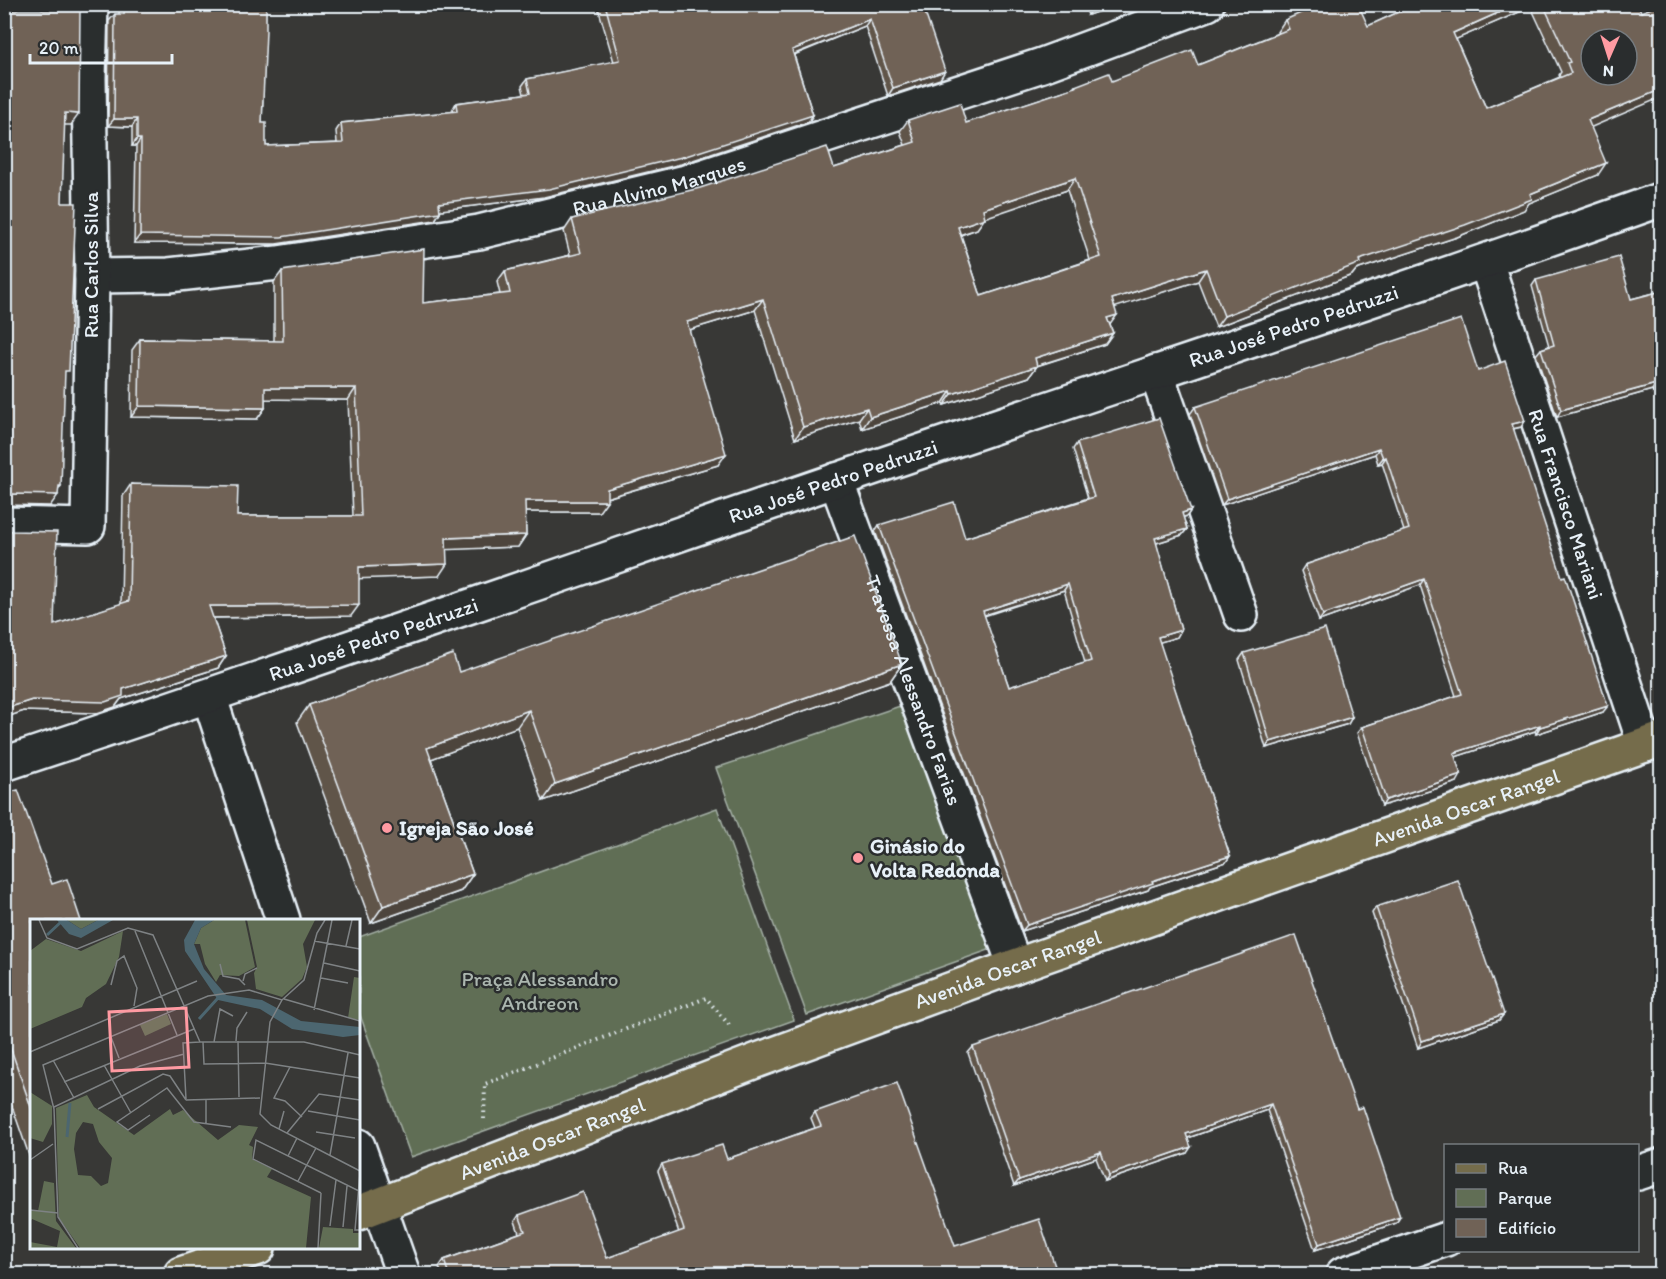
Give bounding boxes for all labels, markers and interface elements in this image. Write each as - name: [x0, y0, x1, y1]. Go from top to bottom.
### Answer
- scale bar: [30, 27, 172, 65]
- north arrow: [1579, 27, 1639, 87]
- text: 20 m: [39, 37, 79, 59]
- text: N: [1602, 62, 1614, 81]
- street label: Rua Alvino Marques: [570, 150, 749, 221]
- street label: Rua Carlos Silva: [78, 192, 103, 338]
- street label: Rua José Pedro Pedruzzi: [1186, 279, 1401, 373]
- street label: Rua Francisco Mariani: [1523, 406, 1609, 602]
- street label: Rua José Pedro Pedruzzi: [725, 434, 941, 528]
- street label: Travessa Alessandro Farias: [860, 571, 968, 809]
- street label: Rua José Pedro Pedruzzi: [266, 592, 481, 686]
- street label: Avenida Oscar Rangel: [1369, 763, 1563, 852]
- place label: Igreja São José: [399, 815, 534, 841]
- marker: Igreja São José: [380, 821, 394, 835]
- place label: Ginásio do Volta Redonda: [870, 833, 1001, 882]
- marker: Ginásio do Volta Redonda: [851, 851, 865, 865]
- inset map: [30, 919, 360, 1249]
- street label: Avenida Oscar Rangel: [911, 924, 1104, 1014]
- park label: Praça Alessandro Andreon: [461, 966, 619, 1015]
- street label: Avenida Oscar Rangel: [456, 1091, 648, 1185]
- legend: [1444, 1144, 1639, 1252]
- text: Rua: [1498, 1157, 1528, 1179]
- text: Parque: [1498, 1187, 1552, 1209]
- text: Edifício: [1498, 1217, 1556, 1239]

